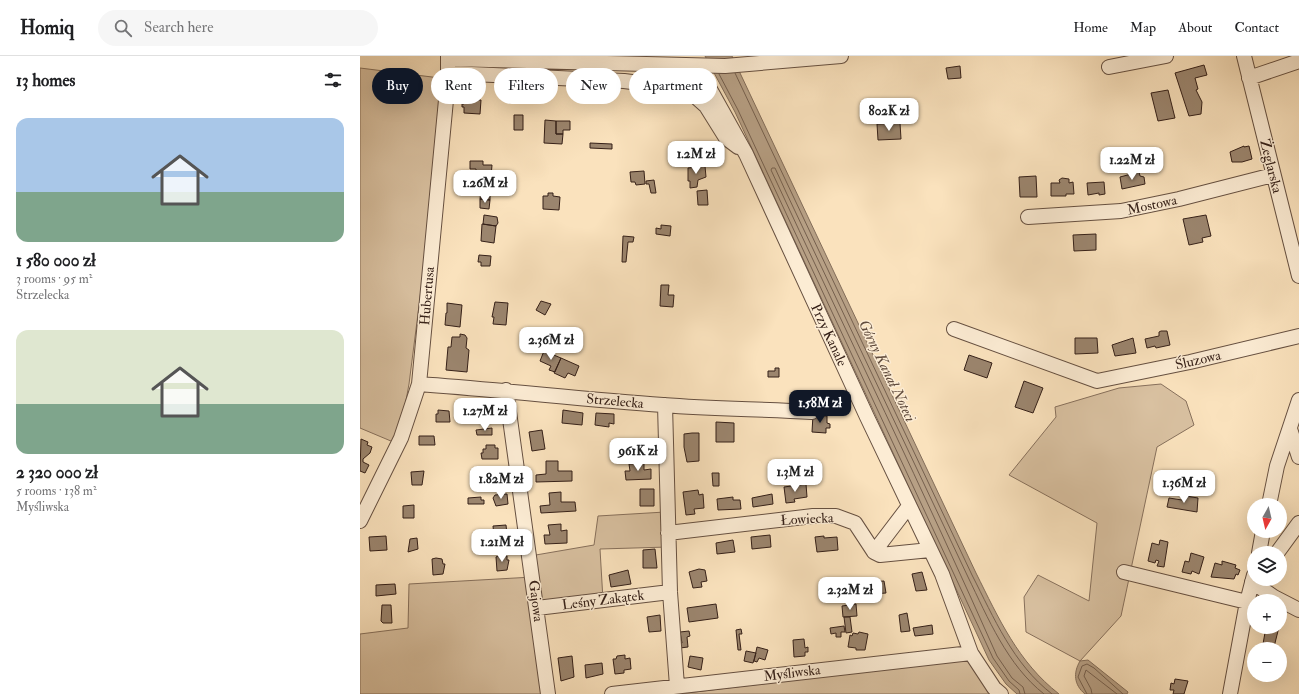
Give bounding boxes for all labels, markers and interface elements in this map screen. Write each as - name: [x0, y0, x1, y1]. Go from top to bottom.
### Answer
- search box: [98, 10, 378, 46]
- text: Homiq: [20, 16, 74, 40]
- icon: search: [112, 17, 134, 39]
- text: Search here: [144, 18, 213, 37]
- text: Home: [1073, 19, 1108, 36]
- text: Map: [1130, 19, 1156, 36]
- text: About: [1178, 19, 1212, 36]
- text: Contact: [1234, 19, 1279, 36]
- chip: Buy: [372, 68, 423, 104]
- chip: Rent: [431, 68, 486, 104]
- chip: Filters: [494, 68, 558, 104]
- chip: New: [566, 68, 621, 104]
- chip: Apartment: [629, 68, 717, 104]
- icon: filters: [322, 69, 344, 91]
- text: 13 homes: [16, 70, 75, 91]
- pin: 802K zł: [852, 98, 926, 132]
- text: 802K zł: [869, 103, 909, 119]
- street label: Żeglarska: [1256, 137, 1286, 195]
- pin: 1.2M zł: [659, 141, 733, 175]
- icon: home: [144, 144, 216, 216]
- text: 1.2M zł: [677, 146, 715, 162]
- pin: 1.22M zł: [1091, 147, 1173, 181]
- text: 1.22M zł: [1109, 152, 1155, 168]
- pin: 1.26M zł: [444, 170, 526, 204]
- text: 1.26M zł: [462, 175, 508, 191]
- street label: Mostowa: [1126, 191, 1179, 219]
- text: 1 580 000 zł: [16, 250, 96, 271]
- street label: Hubertusa: [416, 266, 438, 326]
- text: 3 rooms · 95 m²: [16, 271, 92, 287]
- text: Strzelecka: [16, 287, 69, 303]
- street label: Przy Kanale: [806, 301, 851, 370]
- water label: Górny Kanał Noteci: [854, 317, 920, 425]
- pin: 2.36M zł: [510, 327, 592, 361]
- text: 2.36M zł: [528, 332, 574, 348]
- street label: Śluzowa: [1174, 346, 1223, 373]
- icon: home: [144, 356, 216, 428]
- street label: Strzelecka: [586, 390, 645, 412]
- pin: 1.58M zł: [779, 390, 861, 424]
- text: 1.58M zł: [798, 395, 842, 411]
- pin: 1.27M zł: [444, 398, 526, 432]
- text: 1.27M zł: [463, 403, 507, 419]
- pin: 961K zł: [601, 438, 675, 472]
- text: 961K zł: [618, 443, 658, 459]
- pin: 1.3M zł: [758, 459, 832, 493]
- text: 2 320 000 zł: [16, 462, 98, 483]
- text: 1.3M zł: [776, 464, 814, 480]
- pin: 1.82M zł: [460, 466, 542, 500]
- pin: 1.36M zł: [1143, 470, 1225, 504]
- text: 1.82M zł: [479, 471, 523, 487]
- text: 1.36M zł: [1162, 475, 1206, 491]
- text: 5 rooms · 138 m²: [16, 483, 97, 499]
- north arrow: [1247, 498, 1287, 538]
- map controls: [1247, 498, 1287, 682]
- text: Myśliwska: [16, 499, 69, 515]
- street label: Łowiecka: [780, 509, 834, 529]
- pin: 1.21M zł: [461, 529, 543, 563]
- text: 1.21M zł: [480, 534, 524, 550]
- button: layers: [1247, 546, 1287, 586]
- pin: 2.32M zł: [809, 577, 891, 611]
- street label: Gajowa: [525, 579, 547, 623]
- text: 2.32M zł: [827, 582, 873, 598]
- street label: Leśny Zakątek: [561, 586, 645, 614]
- button: +: [1247, 594, 1287, 634]
- button: −: [1247, 642, 1287, 682]
- street label: Myśliwska: [763, 661, 822, 686]

